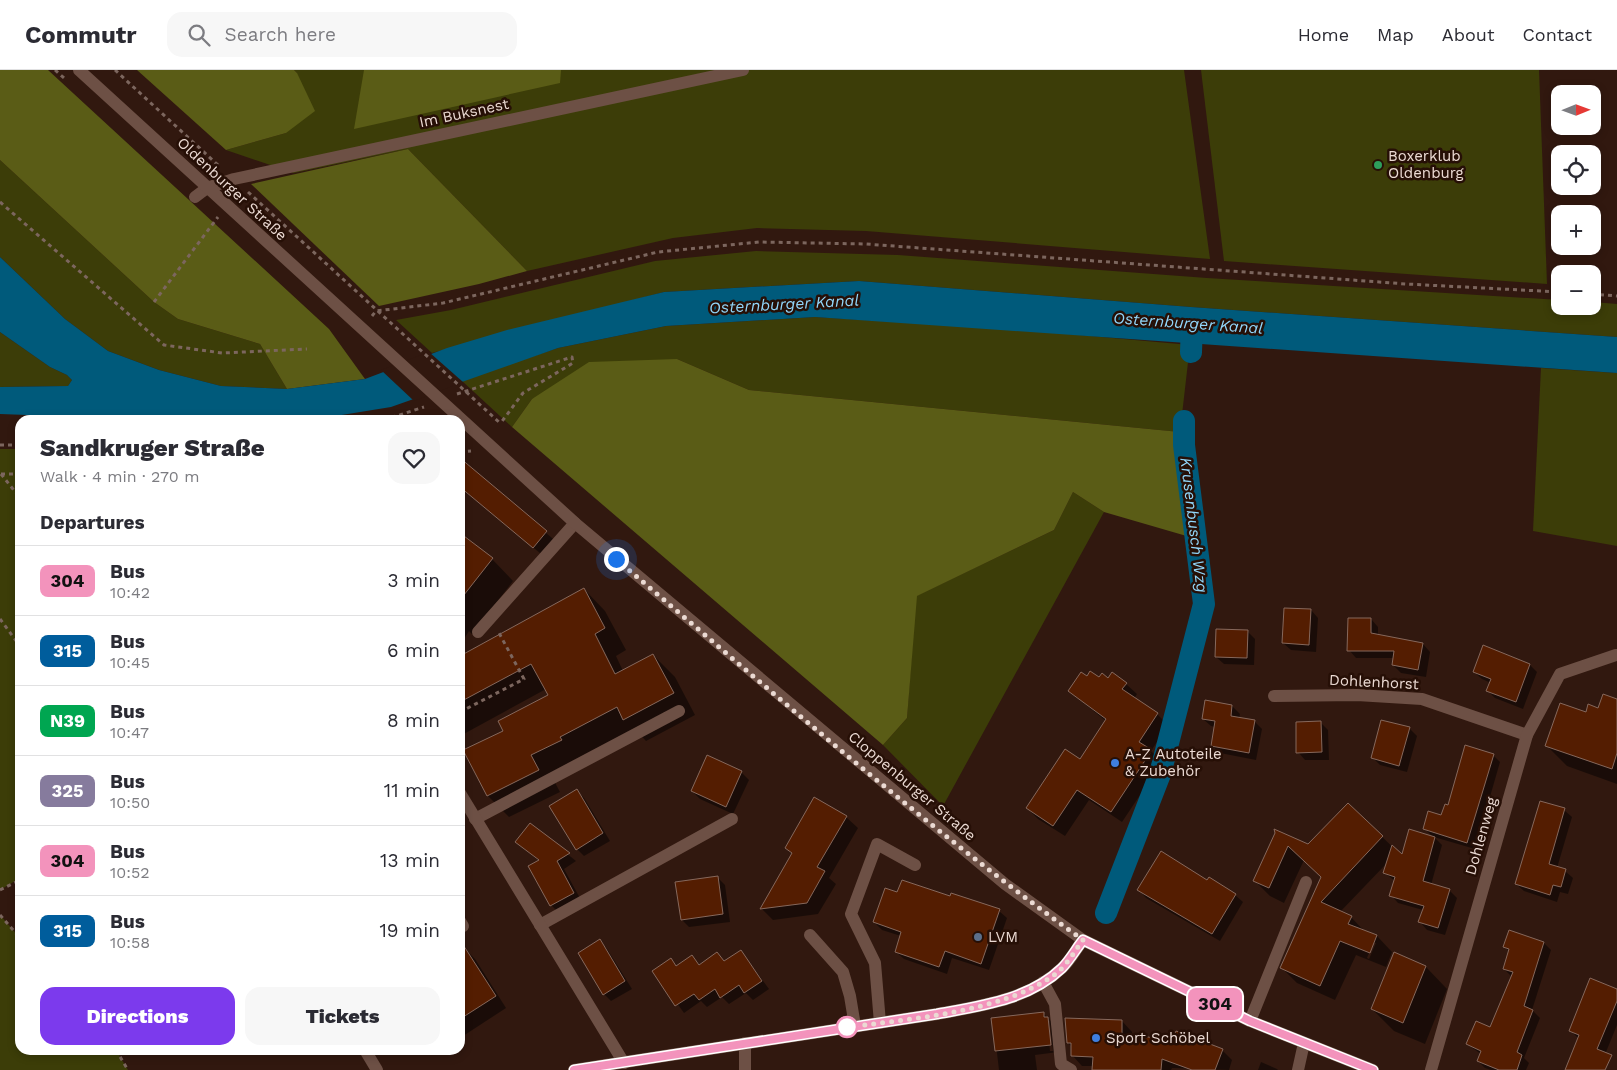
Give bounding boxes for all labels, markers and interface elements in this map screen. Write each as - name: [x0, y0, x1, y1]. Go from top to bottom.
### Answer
- search box: [167, 12, 517, 57]
- text: Commutr: [25, 21, 137, 49]
- icon: search: [185, 21, 213, 49]
- text: Search here: [225, 23, 336, 46]
- text: Home: [1298, 24, 1349, 45]
- text: Map: [1377, 24, 1414, 45]
- text: About: [1442, 24, 1494, 45]
- text: Contact: [1522, 24, 1592, 45]
- north arrow: [1551, 85, 1601, 135]
- map controls: [1551, 85, 1601, 315]
- street label: Im Buksnest: [418, 95, 511, 131]
- street label: Oldenburger Straße: [173, 134, 291, 244]
- button: locate: [1551, 145, 1601, 195]
- place label: Boxerklub Oldenburg: [1388, 147, 1464, 182]
- marker: Boxerklub Oldenburg: [1372, 159, 1384, 171]
- button: +: [1551, 205, 1601, 255]
- button: −: [1551, 265, 1601, 315]
- water label: Osternburger Kanal: [708, 291, 860, 317]
- water label: Osternburger Kanal: [1112, 308, 1264, 338]
- button: heart: [388, 432, 440, 484]
- text: Sandkruger Straße: [40, 434, 265, 462]
- water label: Krusenbusch Wzg: [1176, 456, 1212, 594]
- text: Walk · 4 min · 270 m: [40, 467, 199, 486]
- text: Departures: [40, 511, 145, 534]
- your location: [604, 547, 629, 572]
- text: Bus: [110, 560, 145, 583]
- text: 3 min: [388, 569, 440, 592]
- text: 304: [51, 570, 84, 591]
- text: 10:42: [110, 583, 150, 602]
- text: Bus: [110, 630, 145, 653]
- text: 6 min: [387, 639, 440, 662]
- text: 315: [53, 640, 82, 661]
- text: 10:45: [110, 653, 150, 672]
- street label: Dohlenhorst: [1329, 671, 1420, 693]
- text: Bus: [110, 700, 145, 723]
- text: 8 min: [387, 709, 440, 732]
- text: N39: [50, 710, 85, 731]
- text: 10:47: [110, 723, 149, 742]
- street label: Cloppenburger Straße: [845, 727, 979, 845]
- place label: A-Z Autoteile & Zubehör: [1125, 745, 1222, 780]
- marker: A-Z Autoteile & Zubehör: [1109, 757, 1121, 769]
- text: Bus: [110, 770, 145, 793]
- text: 11 min: [384, 779, 440, 802]
- text: 325: [52, 780, 83, 801]
- text: 10:50: [110, 793, 150, 812]
- street label: Dohlenweg: [1461, 795, 1501, 877]
- text: Bus: [110, 840, 145, 863]
- text: 13 min: [380, 849, 440, 872]
- text: 304: [51, 850, 84, 871]
- text: 10:52: [110, 863, 150, 882]
- text: Bus: [110, 910, 145, 933]
- text: 19 min: [379, 919, 440, 942]
- text: 315: [53, 920, 82, 941]
- place label: LVM: [988, 928, 1018, 946]
- marker: LVM: [972, 931, 984, 943]
- text: 10:58: [110, 933, 150, 952]
- button: Directions: [40, 987, 235, 1045]
- button: Tickets: [245, 987, 440, 1045]
- line badge: 304: [1186, 988, 1244, 1020]
- text: 304: [1198, 993, 1232, 1014]
- unlabelled marker: [836, 1016, 858, 1038]
- place label: Sport Schöbel: [1106, 1029, 1210, 1047]
- marker: Sport Schöbel: [1090, 1032, 1102, 1044]

